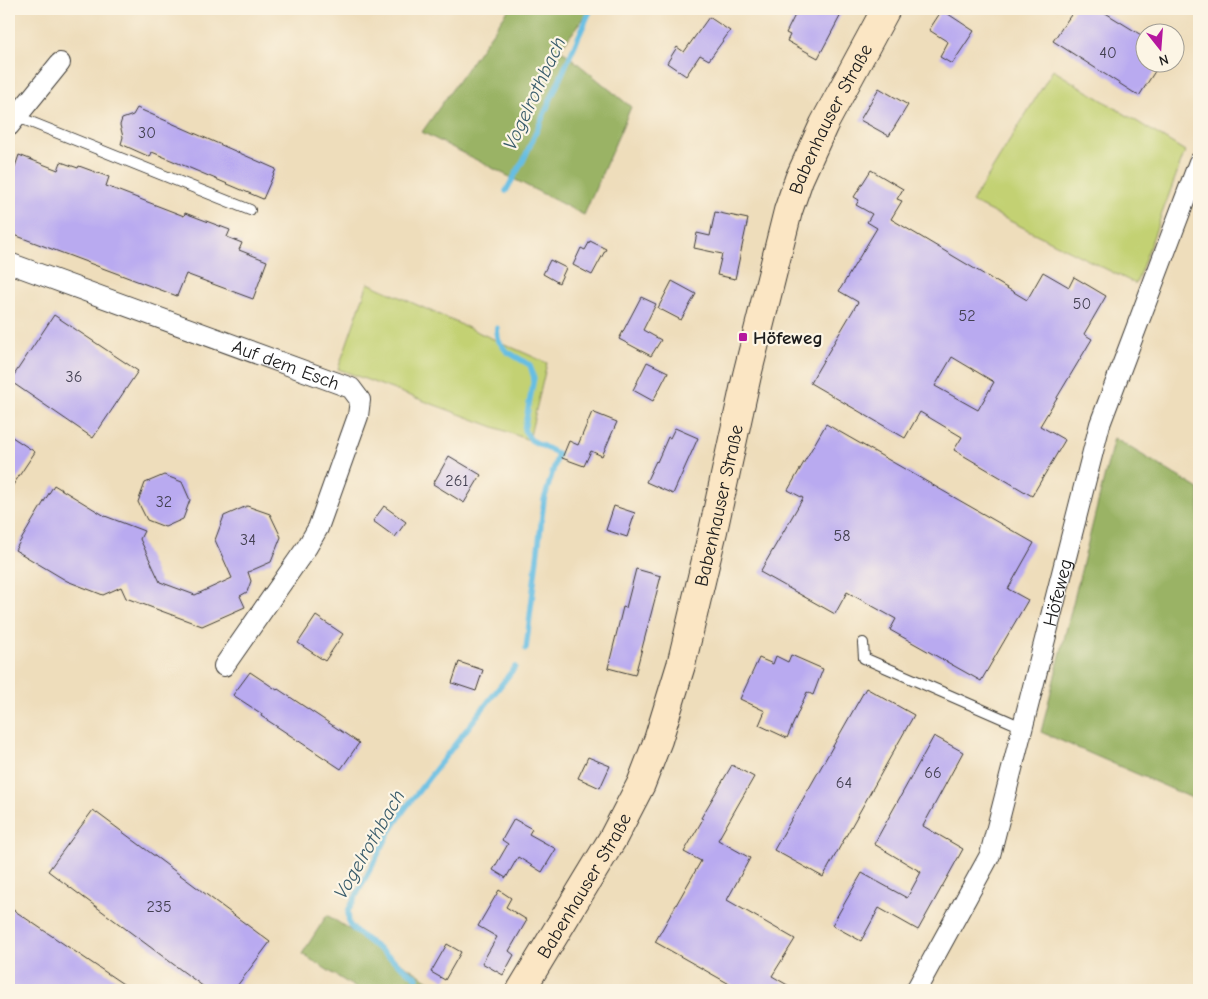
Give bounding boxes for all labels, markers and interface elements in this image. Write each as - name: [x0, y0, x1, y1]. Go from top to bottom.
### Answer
- north arrow: [1136, 22, 1186, 72]
- water label: Vogelrothbach: [498, 33, 571, 153]
- street label: Babenhauser Straße: [785, 40, 877, 197]
- house number: 40: [1099, 44, 1117, 62]
- text: N: [1157, 50, 1171, 69]
- house number: 30: [138, 124, 156, 142]
- house number: 50: [1073, 295, 1091, 313]
- house number: 52: [958, 307, 976, 325]
- place label: Höfeweg: [753, 327, 823, 349]
- marker: Höfeweg: [737, 331, 749, 343]
- street label: Auf dem Esch: [229, 336, 342, 395]
- house number: 36: [66, 368, 82, 386]
- street label: Babenhauser Straße: [690, 423, 748, 589]
- house number: 261: [445, 472, 469, 490]
- house number: 32: [156, 493, 172, 511]
- house number: 58: [834, 527, 850, 545]
- house number: 34: [240, 531, 256, 549]
- street label: Höfeweg: [1039, 557, 1077, 629]
- house number: 66: [924, 764, 942, 782]
- house number: 64: [836, 774, 852, 792]
- water label: Vogelrothbach: [329, 786, 410, 903]
- street label: Babenhauser Straße: [533, 809, 636, 963]
- house number: 235: [146, 898, 172, 916]

